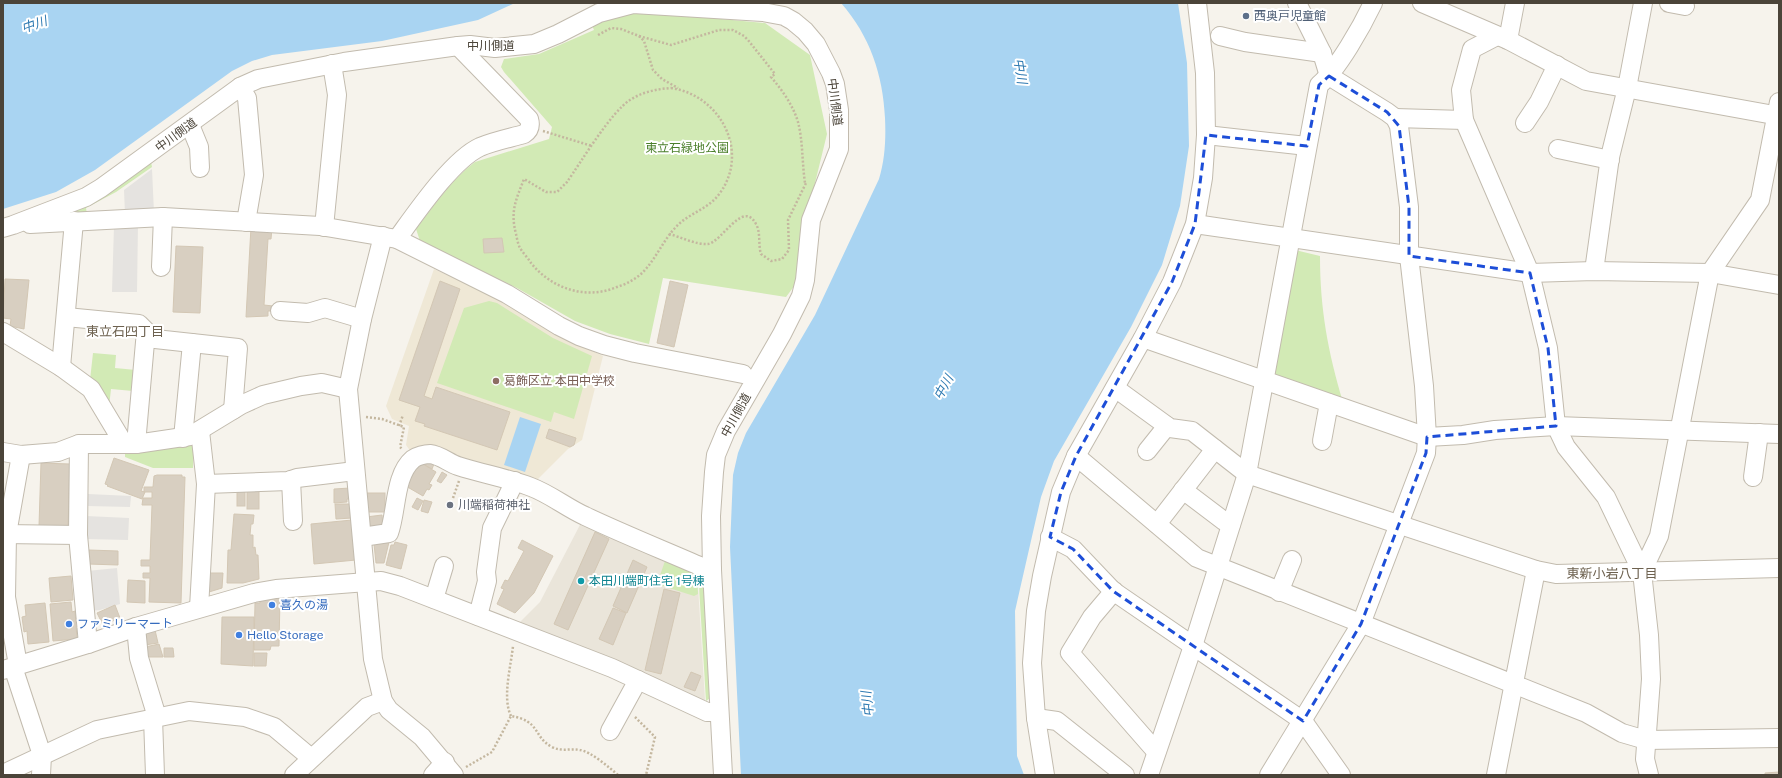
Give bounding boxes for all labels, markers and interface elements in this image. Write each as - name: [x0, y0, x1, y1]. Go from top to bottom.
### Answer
- place label: 西奥戸児童館: [1254, 9, 1326, 23]
- marker: 西奥戸児童館: [1241, 11, 1251, 21]
- water label: 中川: [19, 13, 51, 36]
- street label: 中川側道: [467, 39, 515, 53]
- water label: 中川: [1011, 57, 1030, 87]
- street label: 中川側道: [825, 77, 845, 127]
- street label: 中川側道: [152, 115, 200, 155]
- park label: 東立石緑地公園: [645, 141, 729, 155]
- district label: 東立石四丁目: [86, 324, 164, 339]
- water label: 中川: [931, 370, 957, 402]
- place label: 葛飾区立 本田中学校: [504, 374, 615, 388]
- marker: 葛飾区立 本田中学校: [491, 376, 501, 386]
- street label: 中川側道: [718, 391, 754, 439]
- place label: 川端稲荷神社: [458, 498, 530, 512]
- marker: 川端稲荷神社: [445, 500, 455, 510]
- district label: 東新小岩八丁目: [1566, 566, 1658, 581]
- place label: 本田川端町住宅 1号棟: [589, 574, 705, 588]
- marker: 本田川端町住宅 1号棟: [576, 576, 586, 586]
- place label: 喜久の湯: [280, 598, 328, 612]
- marker: 喜久の湯: [267, 600, 277, 610]
- place label: ファミリーマート: [77, 617, 173, 631]
- marker: ファミリーマート: [64, 619, 74, 629]
- place label: Hello Storage: [247, 628, 324, 642]
- marker: Hello Storage: [234, 630, 244, 640]
- water label: 中川: [858, 688, 877, 718]

